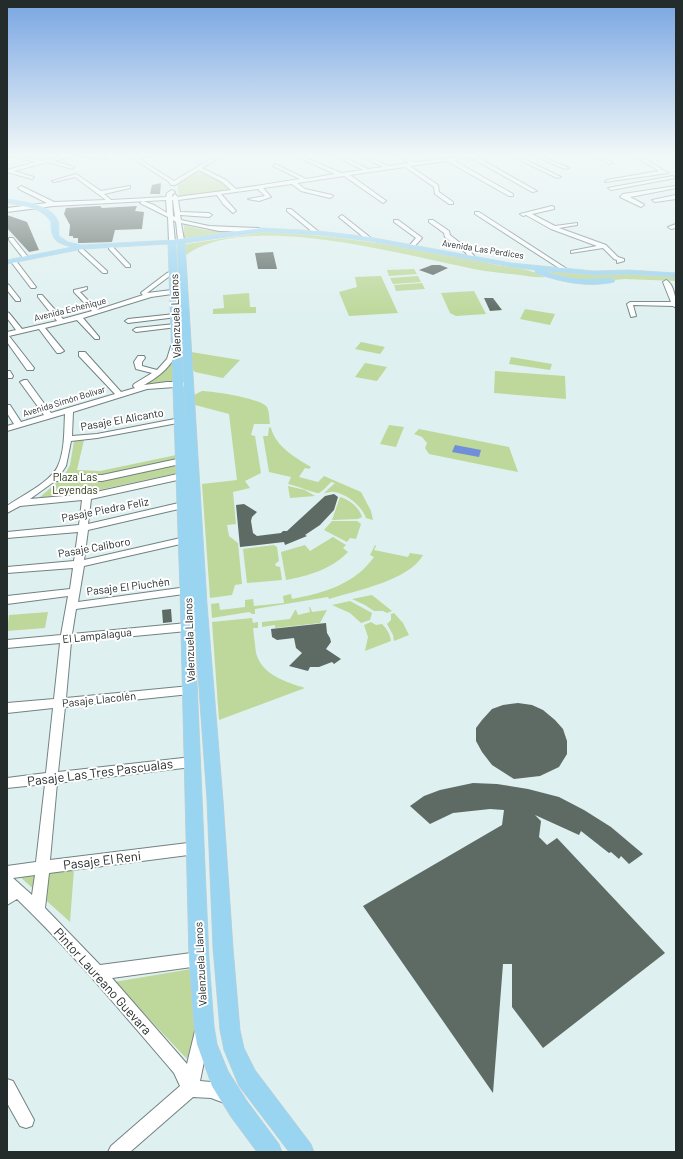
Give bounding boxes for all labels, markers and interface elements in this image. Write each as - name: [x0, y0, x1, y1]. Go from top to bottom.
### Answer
- street label: Avenida Las Perdices: [441, 237, 525, 261]
- street label: Valenzuela Llanos: [167, 274, 183, 358]
- street label: Avenida Echeñique: [33, 295, 107, 323]
- street label: Avenida Simón Bolívar: [21, 383, 107, 419]
- street label: Pasaje El Alicanto: [79, 405, 165, 433]
- park label: Plaza Las Leyendas: [52, 470, 98, 496]
- street label: Pasaje Piedra Feliz: [60, 494, 150, 524]
- street label: Pasaje Caliboro: [57, 534, 131, 560]
- street label: Pasaje El Piuchén: [86, 574, 170, 598]
- street label: Valenzuela Llanos: [181, 598, 197, 682]
- street label: El Lampalagua: [62, 625, 132, 645]
- street label: Pasaje Llacolén: [61, 689, 137, 709]
- street label: Pasaje Las Tres Pascualas: [26, 755, 174, 789]
- street label: Pasaje El Reni: [62, 847, 142, 873]
- street label: Valenzuela Llanos: [191, 921, 209, 1007]
- street label: Pintor Laureano Guevara: [51, 924, 155, 1038]

